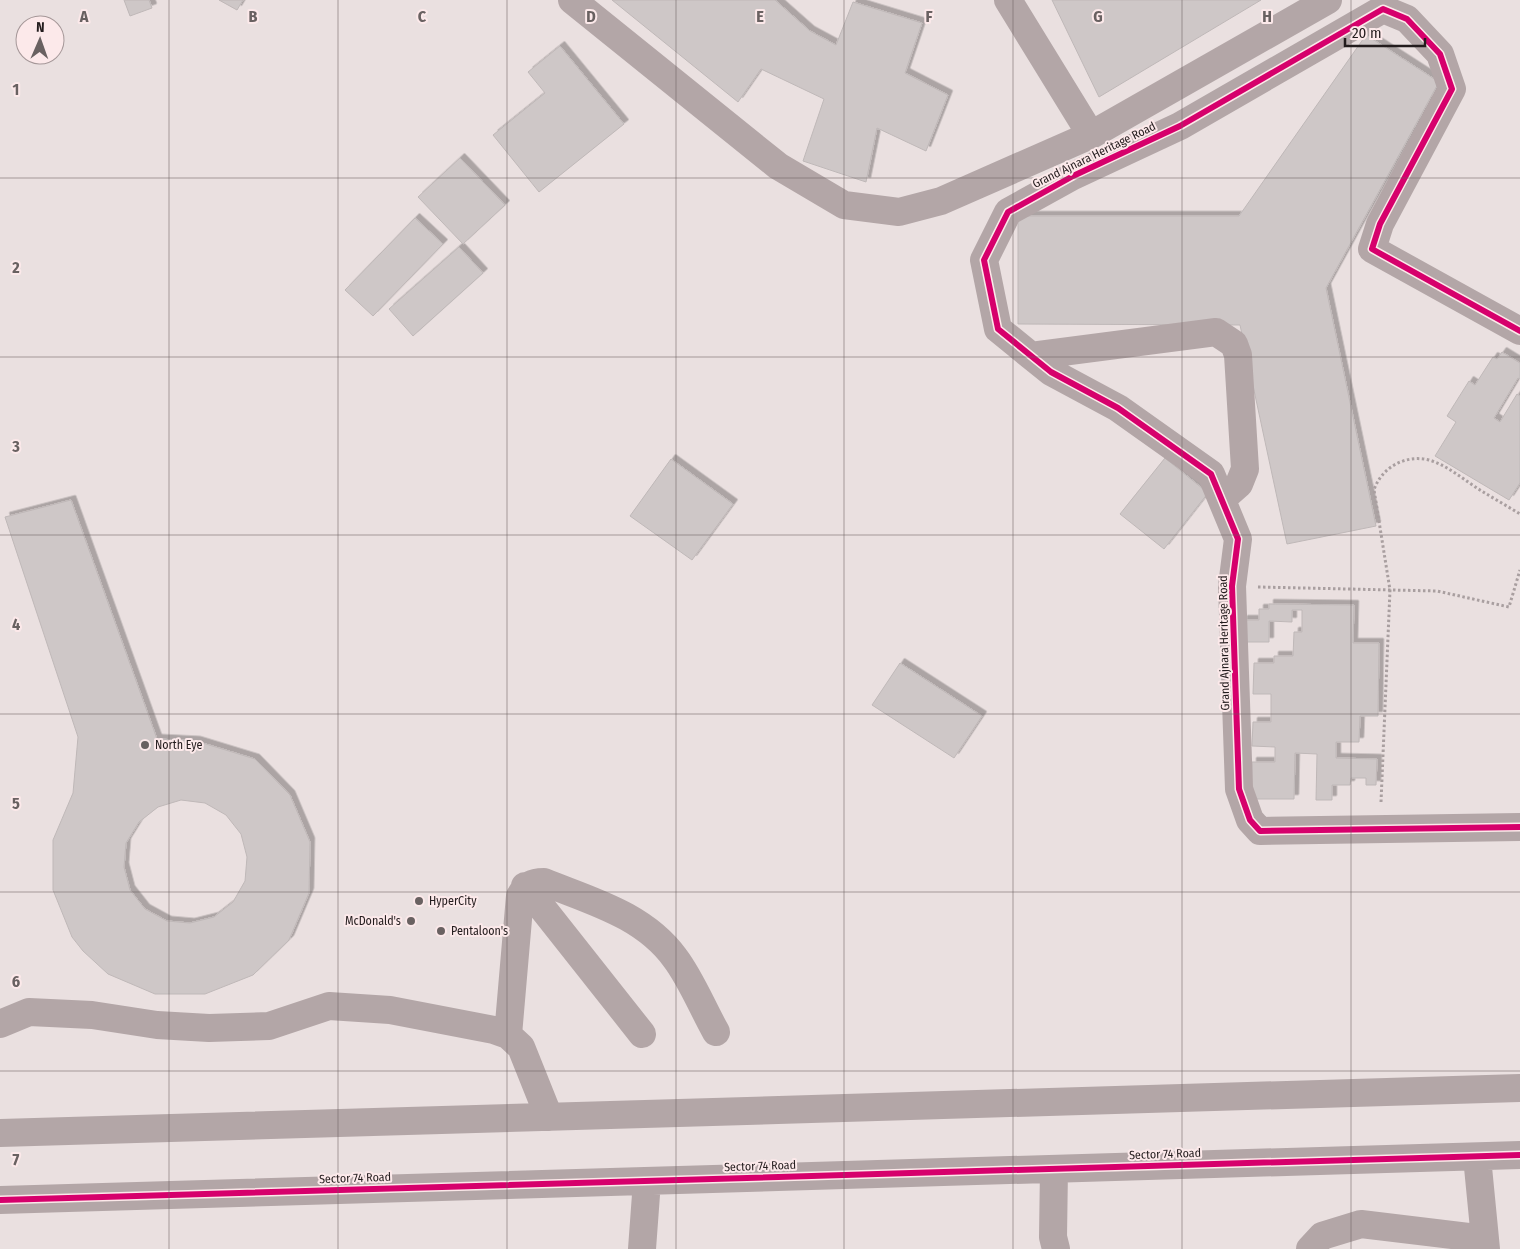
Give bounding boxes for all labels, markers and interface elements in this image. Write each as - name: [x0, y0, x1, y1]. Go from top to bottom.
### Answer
- text: A: [79, 7, 89, 26]
- text: B: [249, 7, 258, 26]
- text: C: [418, 7, 427, 26]
- text: D: [586, 7, 596, 26]
- text: E: [756, 7, 764, 26]
- text: F: [925, 7, 933, 26]
- text: G: [1093, 7, 1103, 26]
- text: H: [1262, 7, 1272, 26]
- north arrow: [15, 15, 65, 65]
- scale bar: [1345, 15, 1425, 47]
- text: N: [36, 19, 45, 36]
- text: 20 m: [1352, 24, 1382, 42]
- text: 1: [13, 80, 19, 99]
- street label: Grand Ajnara Heritage Road: [1030, 119, 1158, 191]
- text: 2: [11, 258, 20, 277]
- text: 3: [11, 437, 20, 456]
- street label: Grand Ajnara Heritage Road: [1216, 575, 1232, 711]
- text: 4: [12, 615, 20, 634]
- place label: North Eye: [155, 738, 203, 752]
- marker: North Eye: [139, 739, 151, 751]
- text: 5: [12, 794, 20, 813]
- place label: HyperCity: [429, 894, 477, 908]
- marker: HyperCity: [413, 895, 425, 907]
- place label: McDonald's: [345, 914, 401, 928]
- marker: McDonald's: [405, 915, 417, 927]
- place label: Pentaloon's: [451, 924, 508, 938]
- marker: Pentaloon's: [435, 925, 447, 937]
- text: 6: [12, 972, 20, 991]
- street label: Sector 74 Road: [1129, 1146, 1201, 1162]
- text: 7: [13, 1150, 20, 1169]
- street label: Sector 74 Road: [724, 1158, 796, 1174]
- street label: Sector 74 Road: [319, 1170, 391, 1186]

